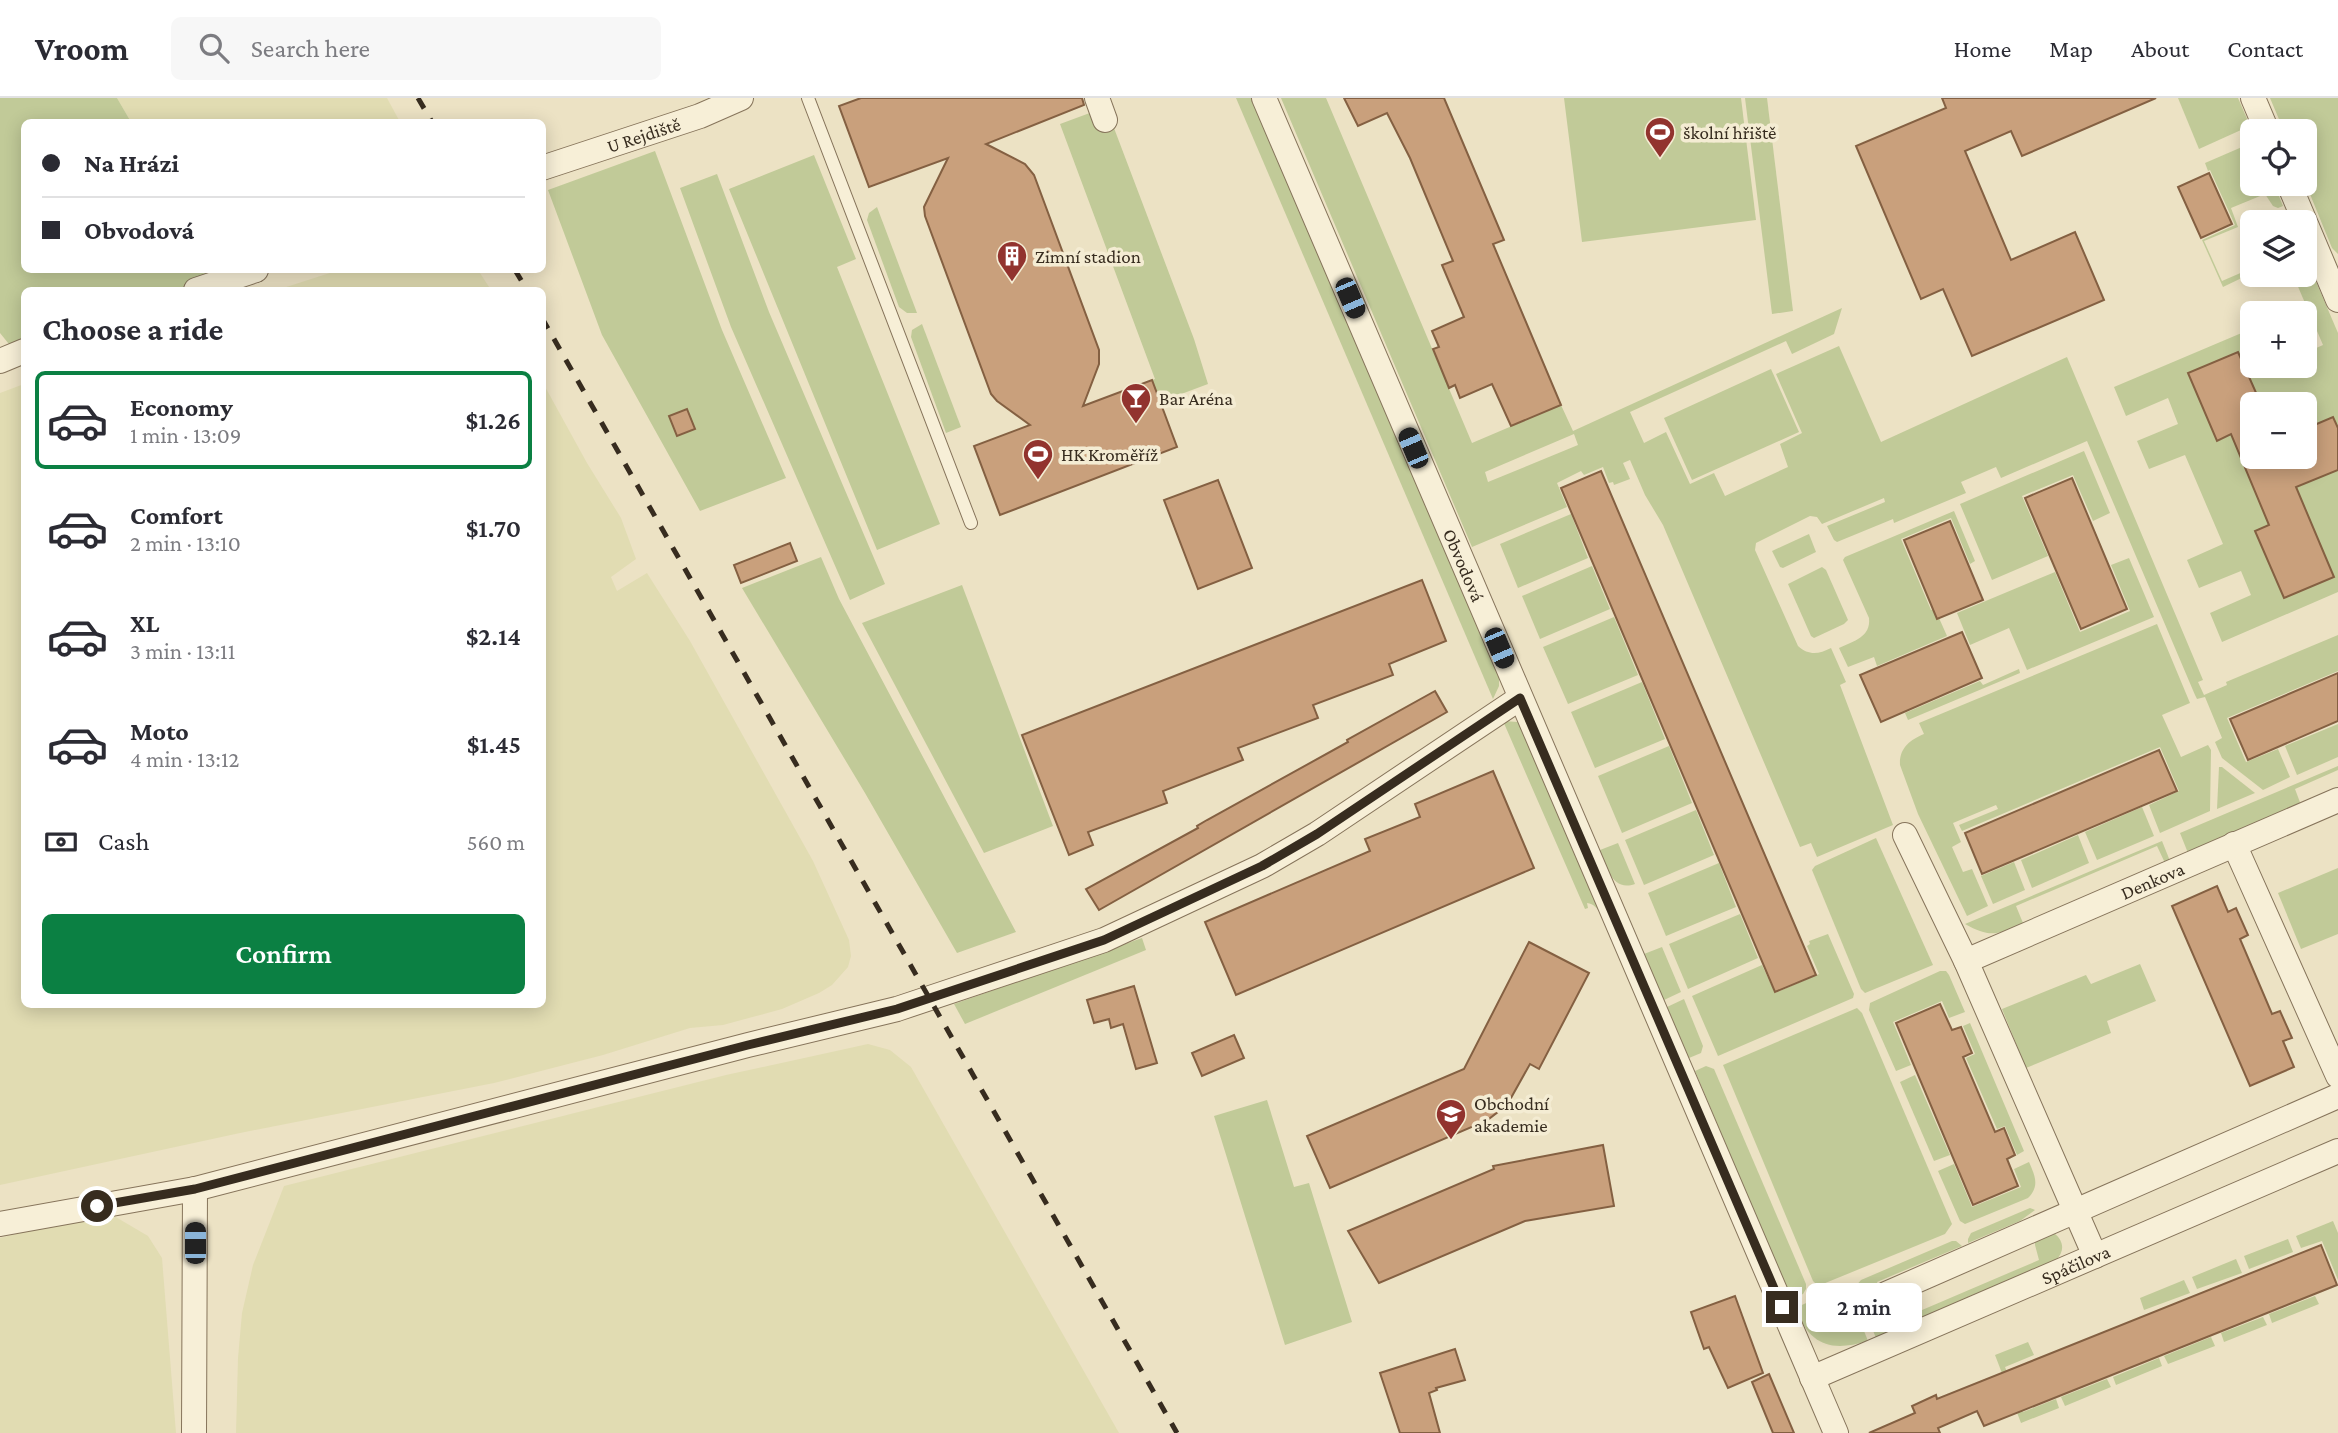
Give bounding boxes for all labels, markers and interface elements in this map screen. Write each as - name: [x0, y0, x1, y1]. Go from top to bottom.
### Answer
- search box: [171, 17, 661, 80]
- icon: search: [195, 29, 233, 67]
- text: Vroom: [35, 30, 129, 67]
- text: Search here: [251, 34, 370, 63]
- text: Home: [1954, 35, 2011, 62]
- text: Map: [2049, 35, 2093, 62]
- text: About: [2131, 35, 2189, 62]
- text: Contact: [2227, 35, 2303, 62]
- street label: U Rejdiště: [604, 113, 683, 156]
- sports icon: školní hřiště: [1643, 115, 1677, 159]
- map controls: [2240, 119, 2317, 469]
- button: locate: [2240, 119, 2317, 196]
- place label: školní hřiště: [1683, 122, 1776, 143]
- text: Na Hrázi: [84, 149, 179, 178]
- button: layers: [2240, 210, 2317, 287]
- text: Obvodová: [84, 216, 194, 245]
- building icon: Zimní stadion: [995, 239, 1029, 283]
- place label: Zimní stadion: [1035, 246, 1141, 267]
- car: [1333, 275, 1368, 321]
- button: +: [2240, 301, 2317, 378]
- text: Choose a ride: [42, 311, 223, 347]
- bar icon: Bar Aréna: [1119, 381, 1153, 425]
- place label: Bar Aréna: [1159, 388, 1233, 409]
- icon: car: [46, 389, 109, 452]
- button: −: [2240, 392, 2317, 469]
- text: Economy: [130, 393, 233, 422]
- text: $1.26: [466, 406, 521, 435]
- text: 1 min · 13:09: [130, 422, 241, 448]
- car: [1396, 425, 1431, 471]
- sports icon: HK Kroměříž: [1021, 437, 1055, 481]
- place label: HK Kroměříž: [1061, 444, 1158, 465]
- icon: car: [46, 497, 109, 560]
- text: Comfort: [130, 501, 223, 530]
- text: $1.70: [466, 514, 521, 543]
- street label: Obvodová: [1439, 525, 1489, 605]
- text: 2 min · 13:10: [130, 530, 241, 556]
- icon: car: [46, 605, 109, 668]
- text: XL: [130, 609, 159, 638]
- text: $2.14: [466, 622, 521, 651]
- car: [1482, 625, 1517, 671]
- text: 3 min · 13:11: [130, 638, 235, 664]
- icon: car: [46, 713, 109, 776]
- text: Moto: [130, 717, 189, 746]
- text: $1.45: [467, 730, 521, 759]
- text: 4 min · 13:12: [130, 746, 239, 772]
- icon: cash: [42, 823, 80, 861]
- text: Cash: [98, 827, 149, 856]
- text: 560 m: [467, 829, 525, 855]
- street label: Denkova: [2117, 857, 2187, 903]
- button: Confirm: [42, 914, 525, 994]
- place label: Obchodní akademie: [1474, 1093, 1550, 1136]
- school or university icon: Obchodní akademie: [1434, 1097, 1468, 1141]
- route start: [81, 1190, 113, 1222]
- car: [185, 1222, 206, 1264]
- street label: Spáčilova: [2038, 1240, 2113, 1288]
- callout: 2 min: [1806, 1282, 1922, 1332]
- route end: [1766, 1291, 1798, 1323]
- text: 2 min: [1837, 1294, 1891, 1320]

